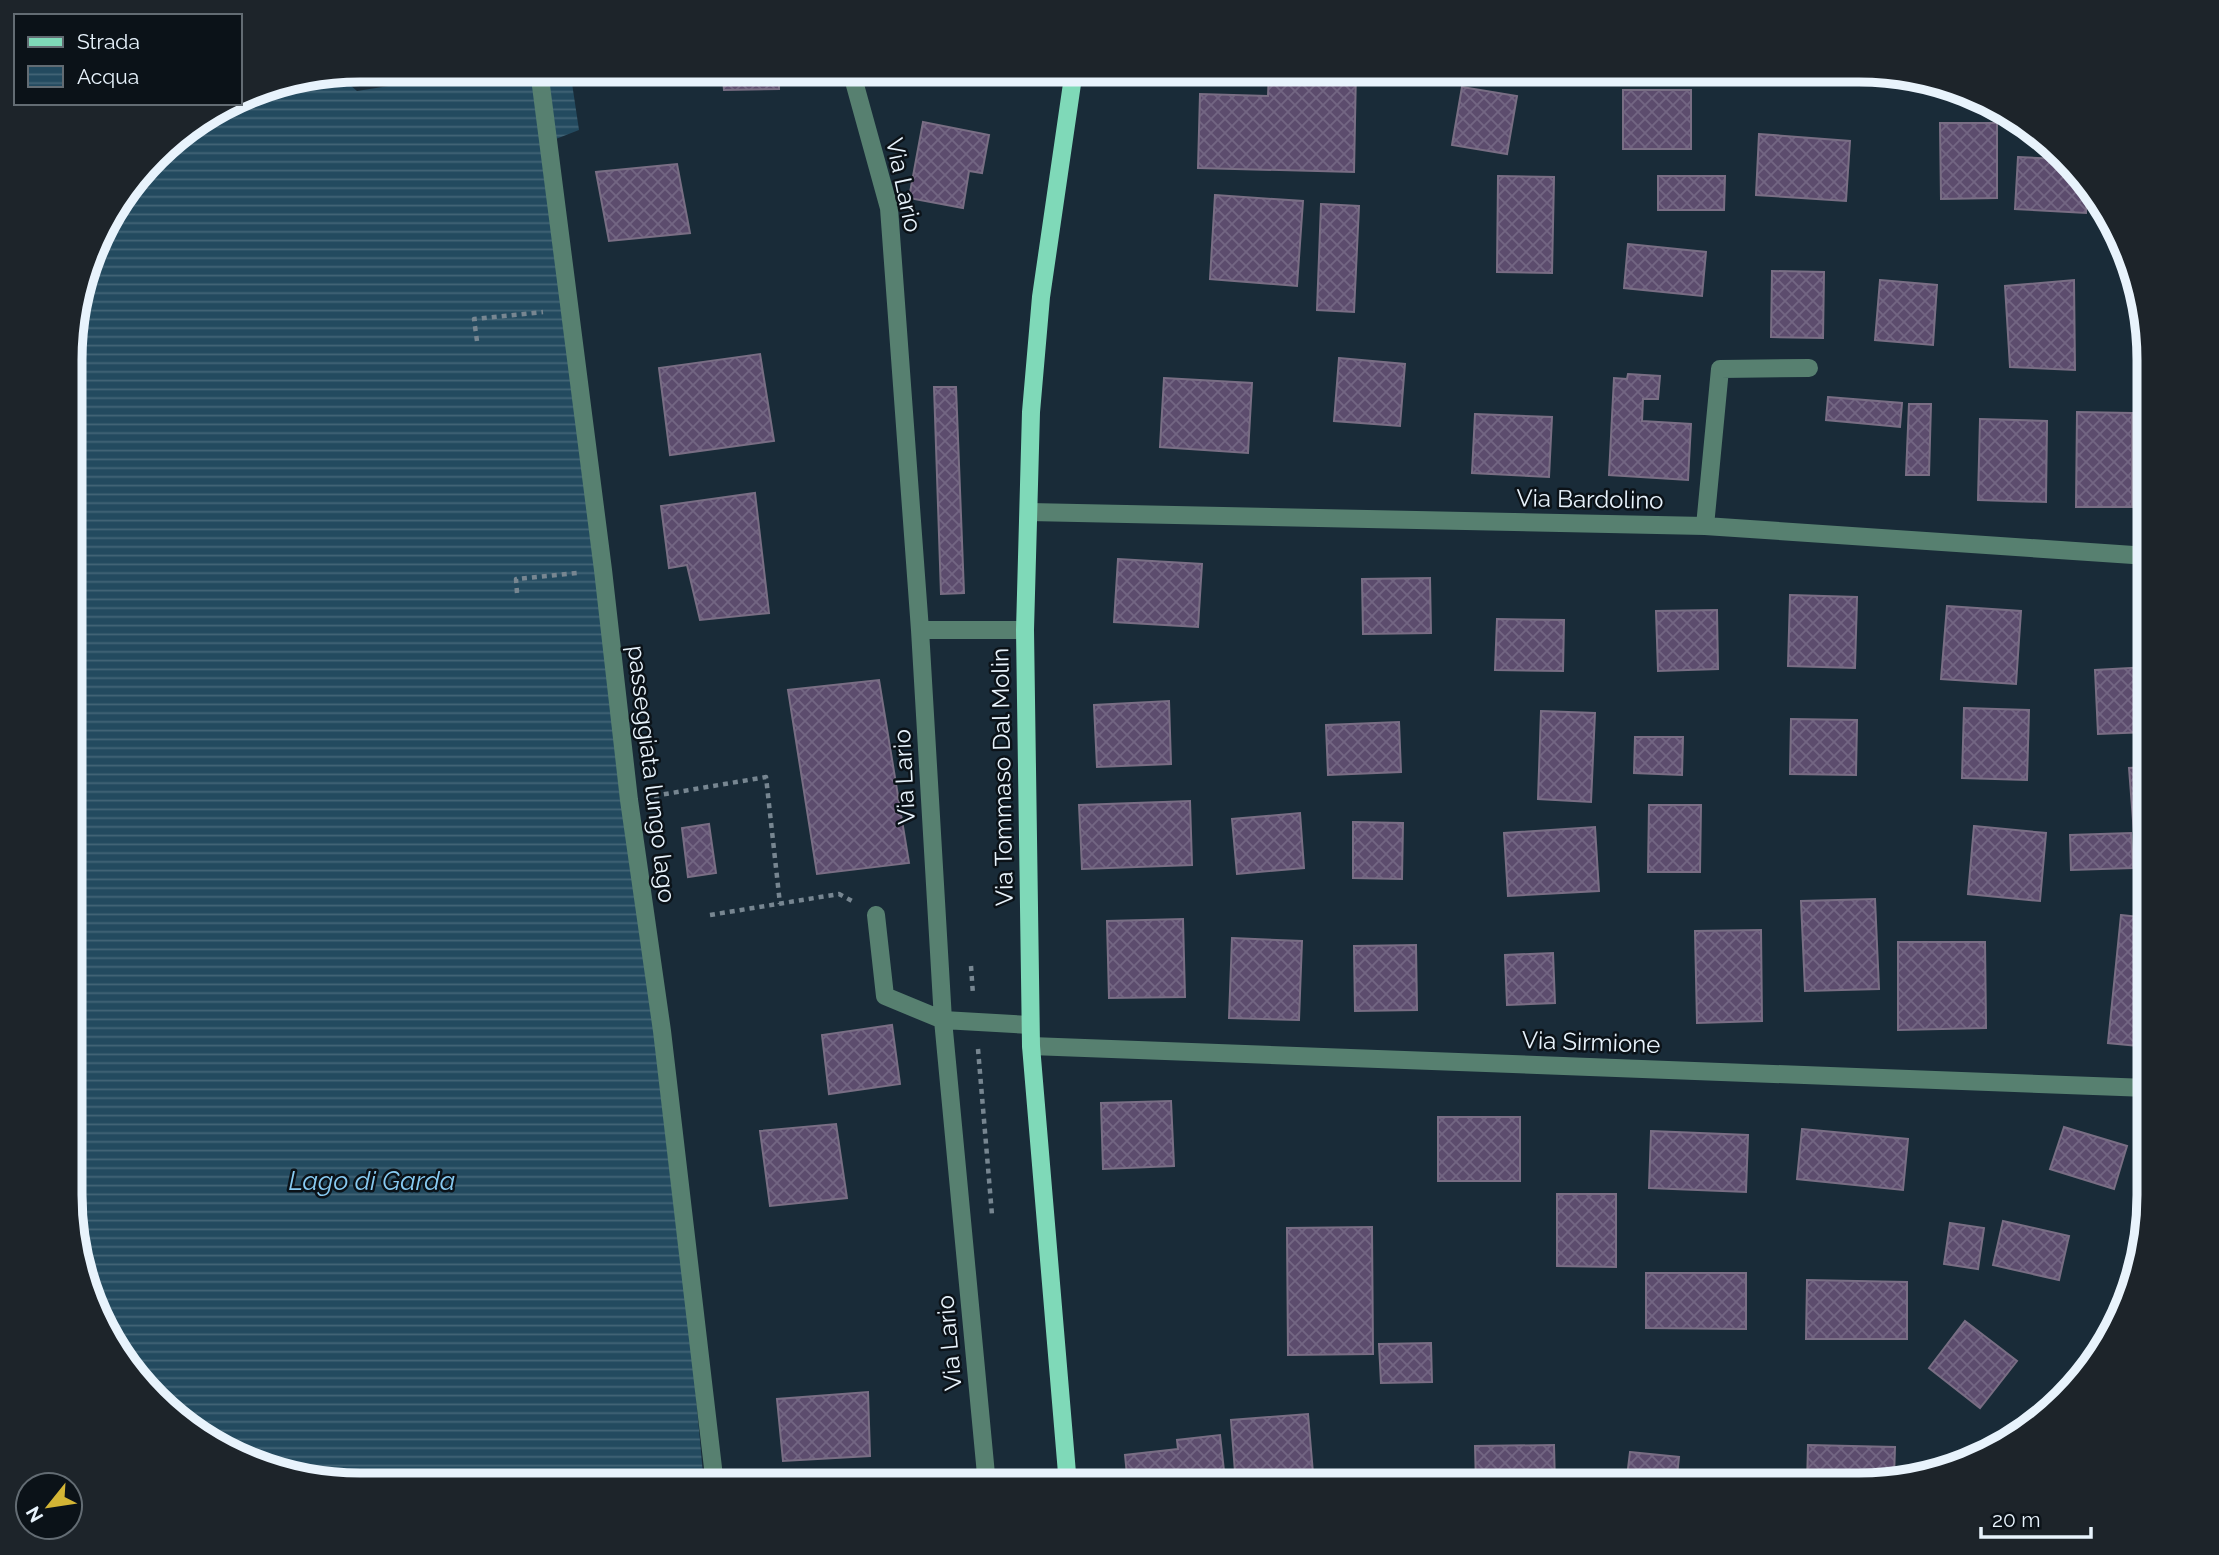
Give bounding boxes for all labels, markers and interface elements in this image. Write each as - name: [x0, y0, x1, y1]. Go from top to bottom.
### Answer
- legend: [14, 14, 242, 105]
- text: Strada: [77, 29, 140, 54]
- text: Acqua: [77, 64, 139, 89]
- street label: Via Lario: [880, 135, 928, 235]
- street label: Via Bardolino: [1516, 483, 1664, 515]
- street label: passeggiata lungo lago: [622, 644, 682, 904]
- street label: Via Tommaso Dal Molin: [985, 648, 1019, 906]
- street label: Via Lario: [887, 728, 921, 826]
- street label: Via Sirmione: [1521, 1025, 1661, 1059]
- water label: Lago di Garda: [289, 1166, 455, 1196]
- street label: Via Lario: [930, 1294, 968, 1392]
- north arrow: [14, 1471, 84, 1541]
- scale bar: [1981, 1496, 2091, 1540]
- text: N: [21, 1503, 47, 1526]
- text: 20 m: [1992, 1507, 2040, 1532]

